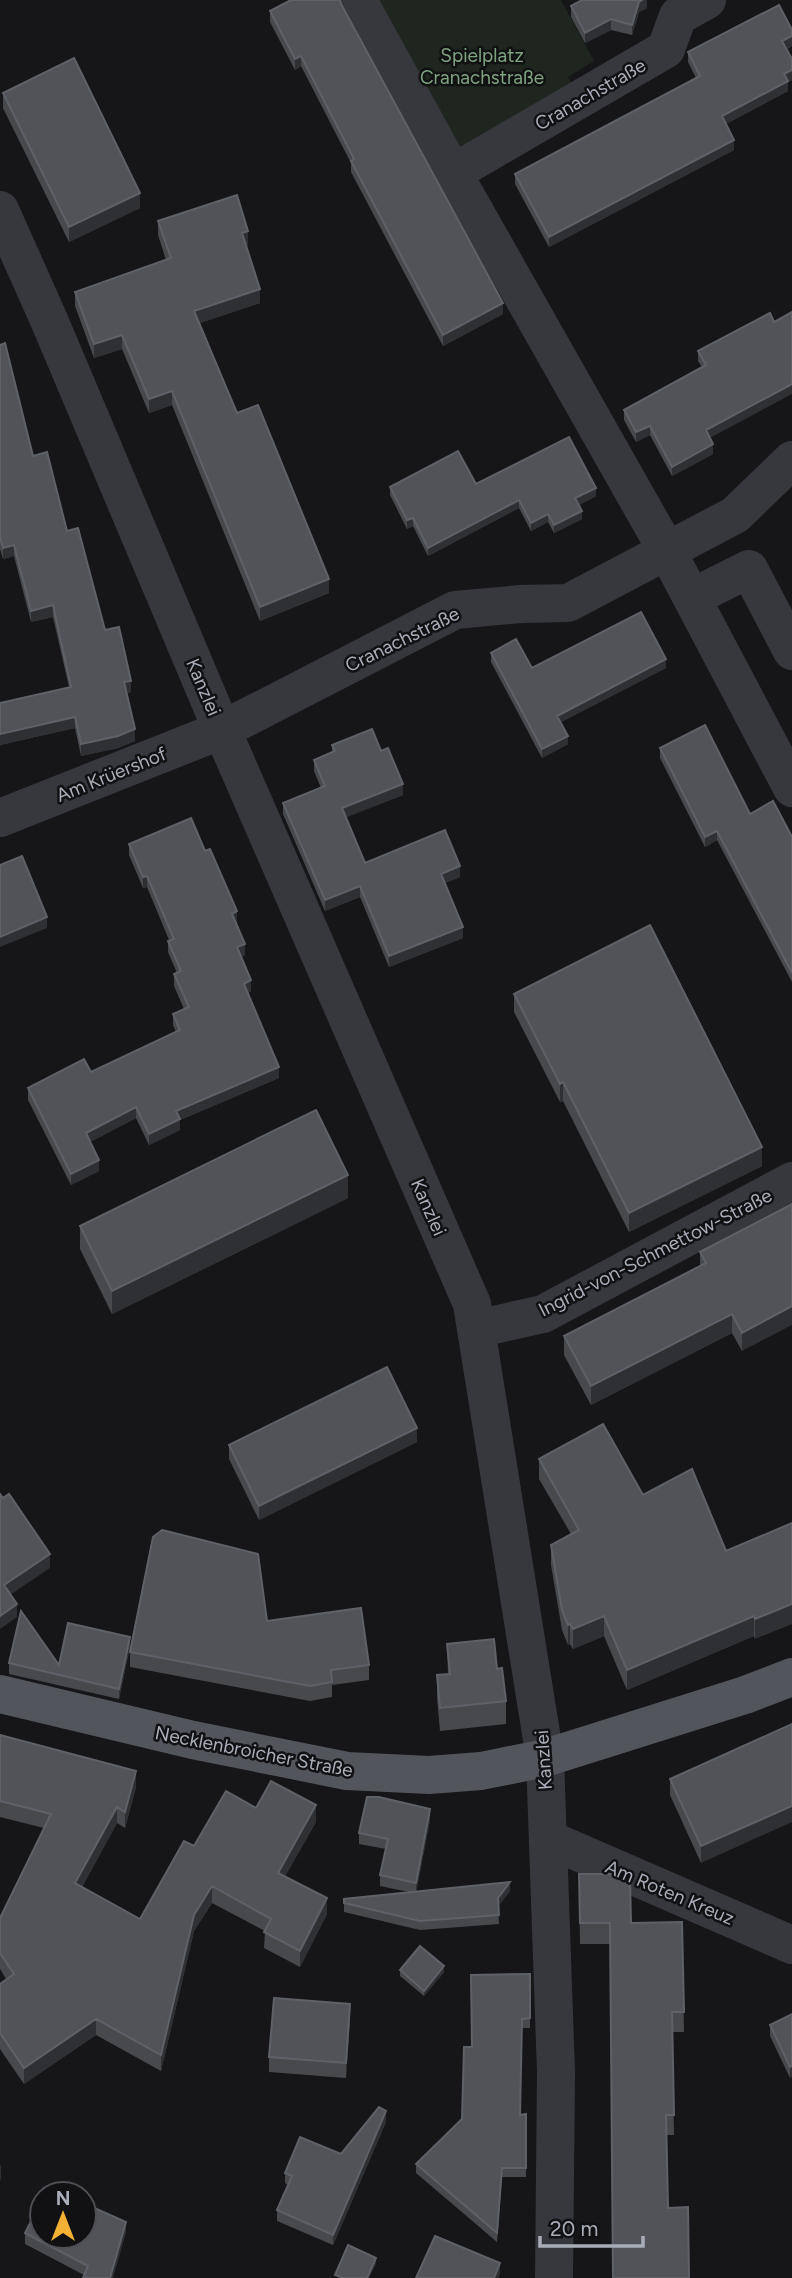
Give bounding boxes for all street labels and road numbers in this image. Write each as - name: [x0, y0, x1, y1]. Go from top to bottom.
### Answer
- street label: Cranachstraße: [531, 53, 650, 135]
- street label: Cranachstraße: [341, 602, 463, 677]
- street label: Kanzlei: [181, 655, 226, 719]
- street label: Am Krüershof: [53, 742, 170, 807]
- street label: Kanzlei: [406, 1175, 451, 1239]
- street label: Ingrid-von-Schmettow-Straße: [535, 1183, 776, 1321]
- street label: Necklenbroicher Straße: [153, 1721, 355, 1782]
- street label: Kanzlei: [530, 1729, 557, 1791]
- street label: Am Roten Kreuz: [602, 1855, 738, 1930]

